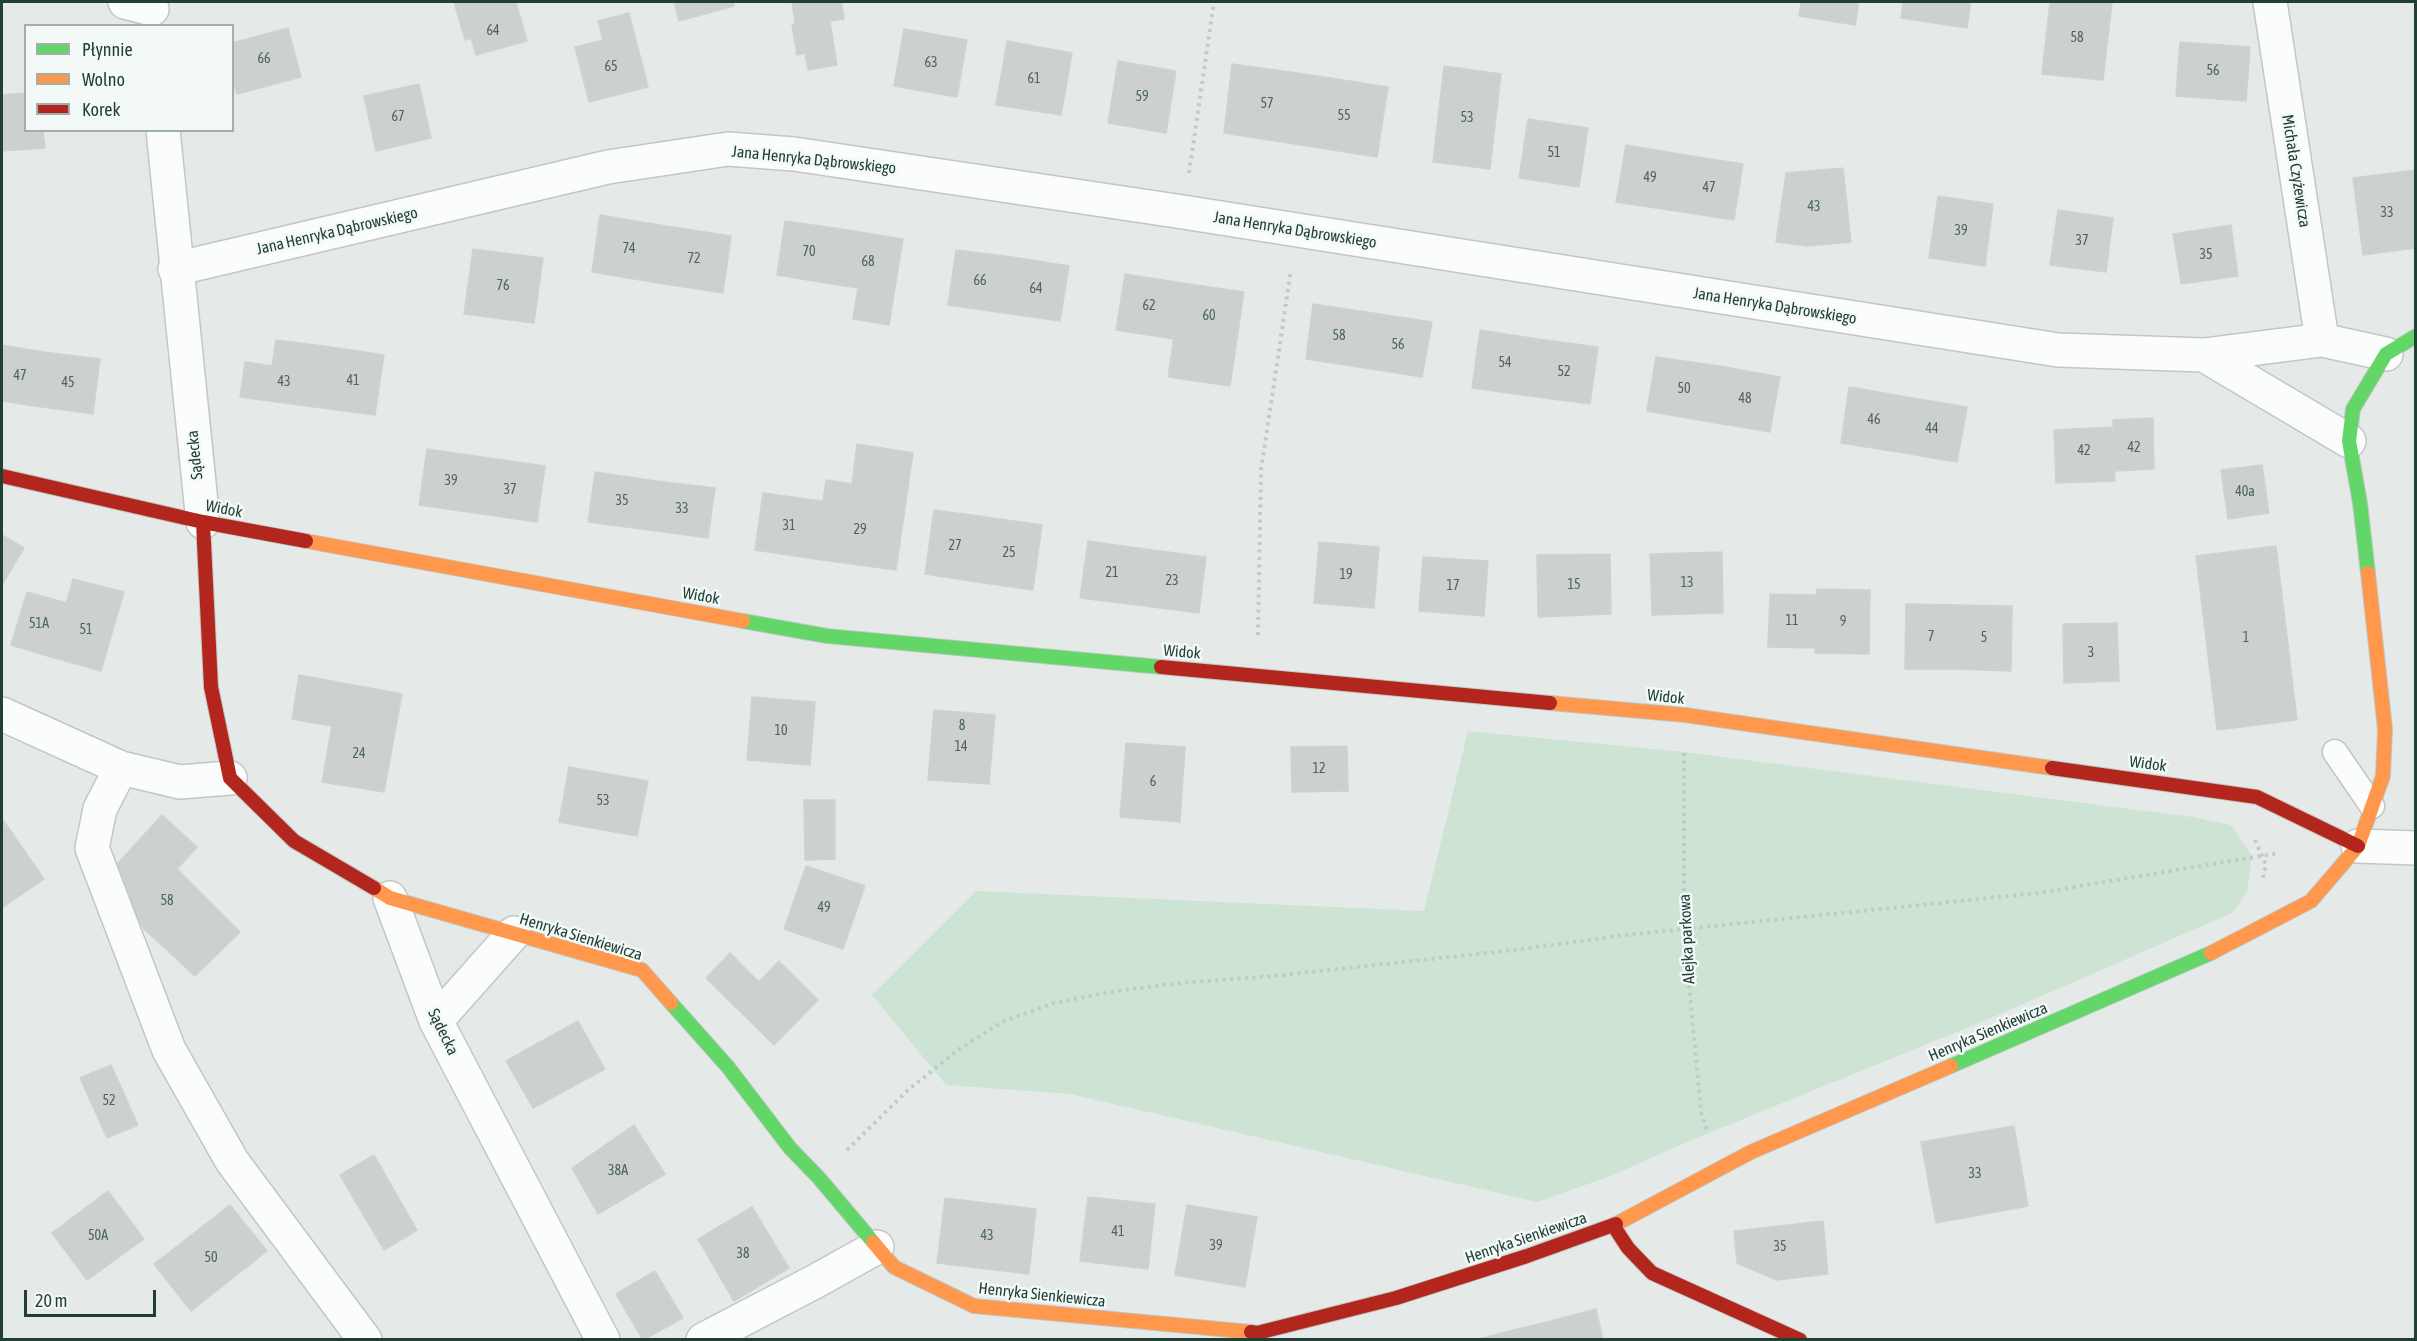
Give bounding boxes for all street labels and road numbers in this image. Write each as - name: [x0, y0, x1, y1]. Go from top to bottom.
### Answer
- street label: Michała Czyżewicza: [2278, 113, 2314, 229]
- street label: Jana Henryka Dąbrowskiego: [731, 142, 897, 178]
- street label: Jana Henryka Dąbrowskiego: [254, 203, 420, 259]
- street label: Jana Henryka Dąbrowskiego: [1212, 208, 1378, 252]
- street label: Jana Henryka Dąbrowskiego: [1692, 284, 1858, 328]
- street label: Sądecka: [183, 429, 207, 481]
- street label: Widok: [204, 496, 244, 522]
- street label: Widok: [681, 583, 721, 609]
- street label: Widok: [1163, 641, 1201, 663]
- street label: Widok: [1646, 685, 1686, 709]
- street label: Widok: [2128, 752, 2168, 776]
- street label: Alejka parkowa: [1675, 893, 1699, 985]
- street label: Henryka Sienkiewicza: [517, 909, 645, 965]
- street label: Henryka Sienkiewicza: [1926, 998, 2050, 1066]
- street label: Sądecka: [424, 1006, 462, 1058]
- street label: Henryka Sienkiewicza: [1463, 1208, 1589, 1268]
- street label: Henryka Sienkiewicza: [978, 1279, 1106, 1311]

